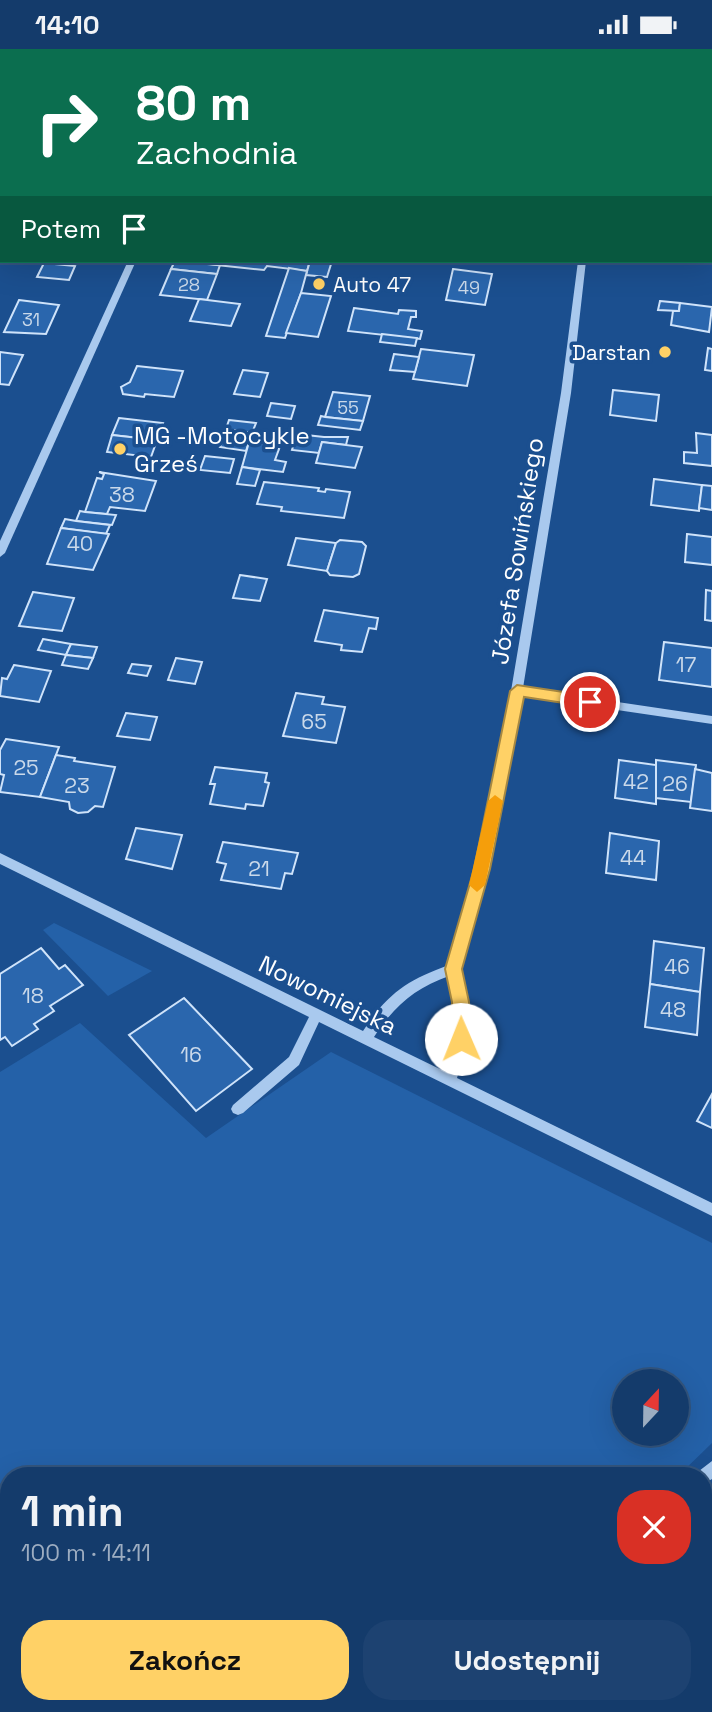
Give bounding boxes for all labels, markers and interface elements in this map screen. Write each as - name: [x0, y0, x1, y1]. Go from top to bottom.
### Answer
- text: 14:10: [35, 8, 100, 42]
- text: 80 m: [136, 72, 251, 134]
- icon: right: [21, 77, 112, 168]
- text: Zachodnia: [136, 133, 297, 173]
- icon: arrive: [115, 210, 153, 248]
- text: Potem: [21, 212, 101, 246]
- place label: Auto 47: [333, 271, 411, 298]
- house number: 28: [178, 273, 200, 296]
- marker: Auto 47: [311, 276, 327, 292]
- house number: 49: [458, 276, 480, 299]
- house number: 31: [22, 308, 40, 331]
- place label: Darstan: [572, 339, 651, 366]
- marker: Darstan: [657, 344, 673, 360]
- house number: 55: [337, 396, 359, 419]
- place label: MG -Motocykle Grześ: [134, 420, 310, 479]
- street label: Józefa Sowińskiego: [484, 435, 550, 667]
- marker: MG -Motocykle Grześ: [112, 441, 128, 457]
- house number: 38: [109, 481, 135, 508]
- house number: 40: [67, 530, 93, 557]
- house number: 17: [676, 651, 696, 678]
- pin: [560, 672, 620, 732]
- icon: arrive: [571, 683, 609, 721]
- house number: 65: [301, 708, 327, 735]
- house number: 25: [13, 754, 39, 781]
- house number: 42: [623, 768, 649, 795]
- house number: 26: [662, 770, 688, 797]
- house number: 23: [64, 772, 90, 799]
- house number: 44: [620, 844, 646, 871]
- house number: 21: [248, 855, 270, 882]
- street label: Nowomiejska: [254, 948, 402, 1042]
- house number: 46: [664, 953, 690, 980]
- house number: 18: [22, 982, 44, 1009]
- house number: 48: [660, 996, 686, 1023]
- position arrow: [424, 1002, 498, 1076]
- house number: 16: [180, 1041, 202, 1068]
- north arrow: [612, 1369, 690, 1445]
- map controls: [612, 1369, 689, 1446]
- text: 1 min: [21, 1485, 124, 1538]
- button: close: [617, 1490, 691, 1564]
- text: 100 m · 14:11: [21, 1538, 151, 1568]
- button: Zakończ: [21, 1620, 349, 1700]
- button: Udostępnij: [363, 1620, 691, 1700]

